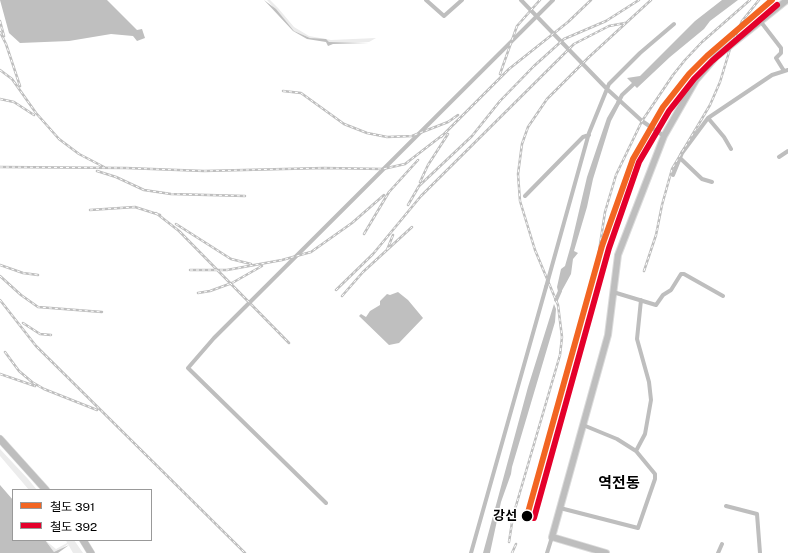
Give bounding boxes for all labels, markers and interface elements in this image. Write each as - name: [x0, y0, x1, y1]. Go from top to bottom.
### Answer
- district label: 역전동: [598, 474, 640, 492]
- legend: [12, 489, 152, 541]
- text: 철도 391: [50, 500, 95, 514]
- place label: 강선: [493, 508, 517, 524]
- marker: 강선: [520, 509, 534, 523]
- text: 철도 392: [50, 520, 97, 534]

